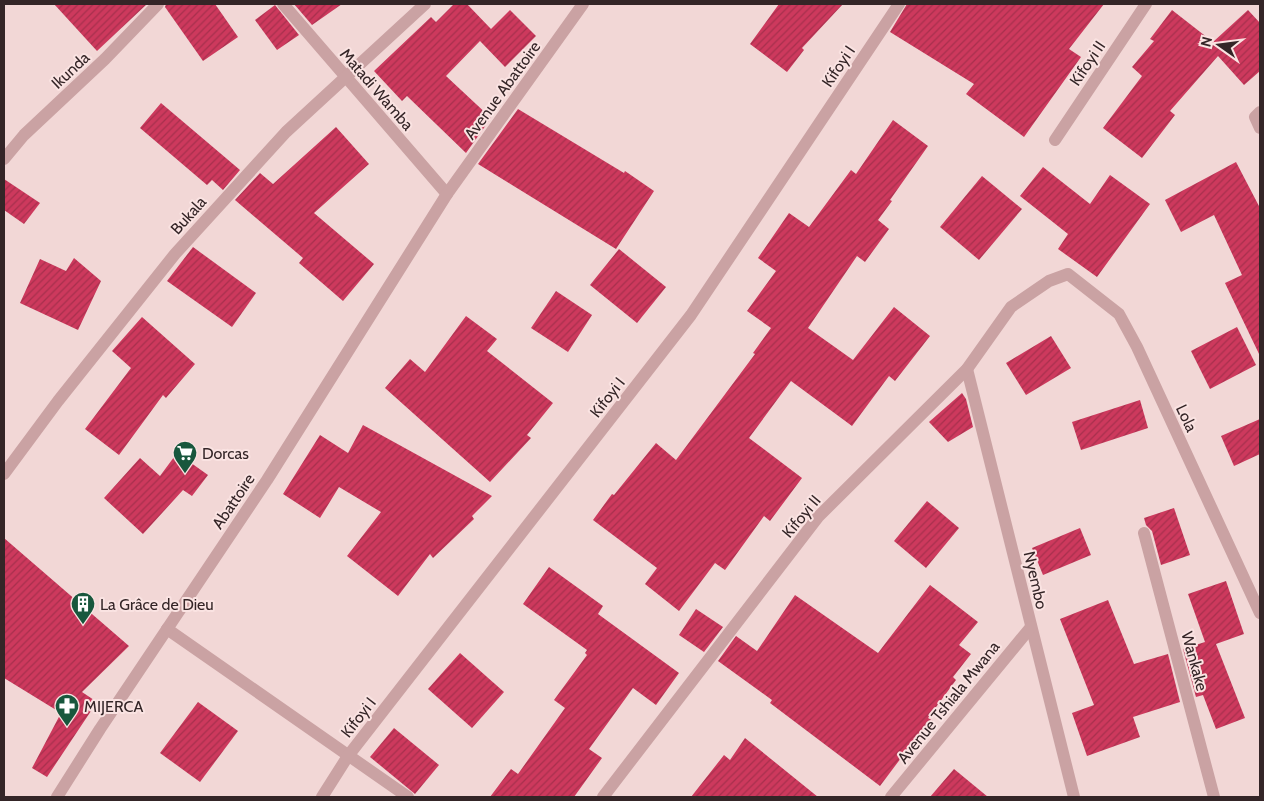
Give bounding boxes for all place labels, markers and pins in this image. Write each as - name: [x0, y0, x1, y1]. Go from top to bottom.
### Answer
- supermarket icon: Dorcas: [172, 440, 198, 474]
- place label: Dorcas: [202, 444, 249, 463]
- building icon: La Grâce de Dieu: [70, 591, 96, 625]
- place label: La Grâce de Dieu: [100, 595, 214, 614]
- pharmacy icon: MIJERCA: [54, 693, 80, 727]
- place label: MIJERCA: [84, 697, 143, 716]

